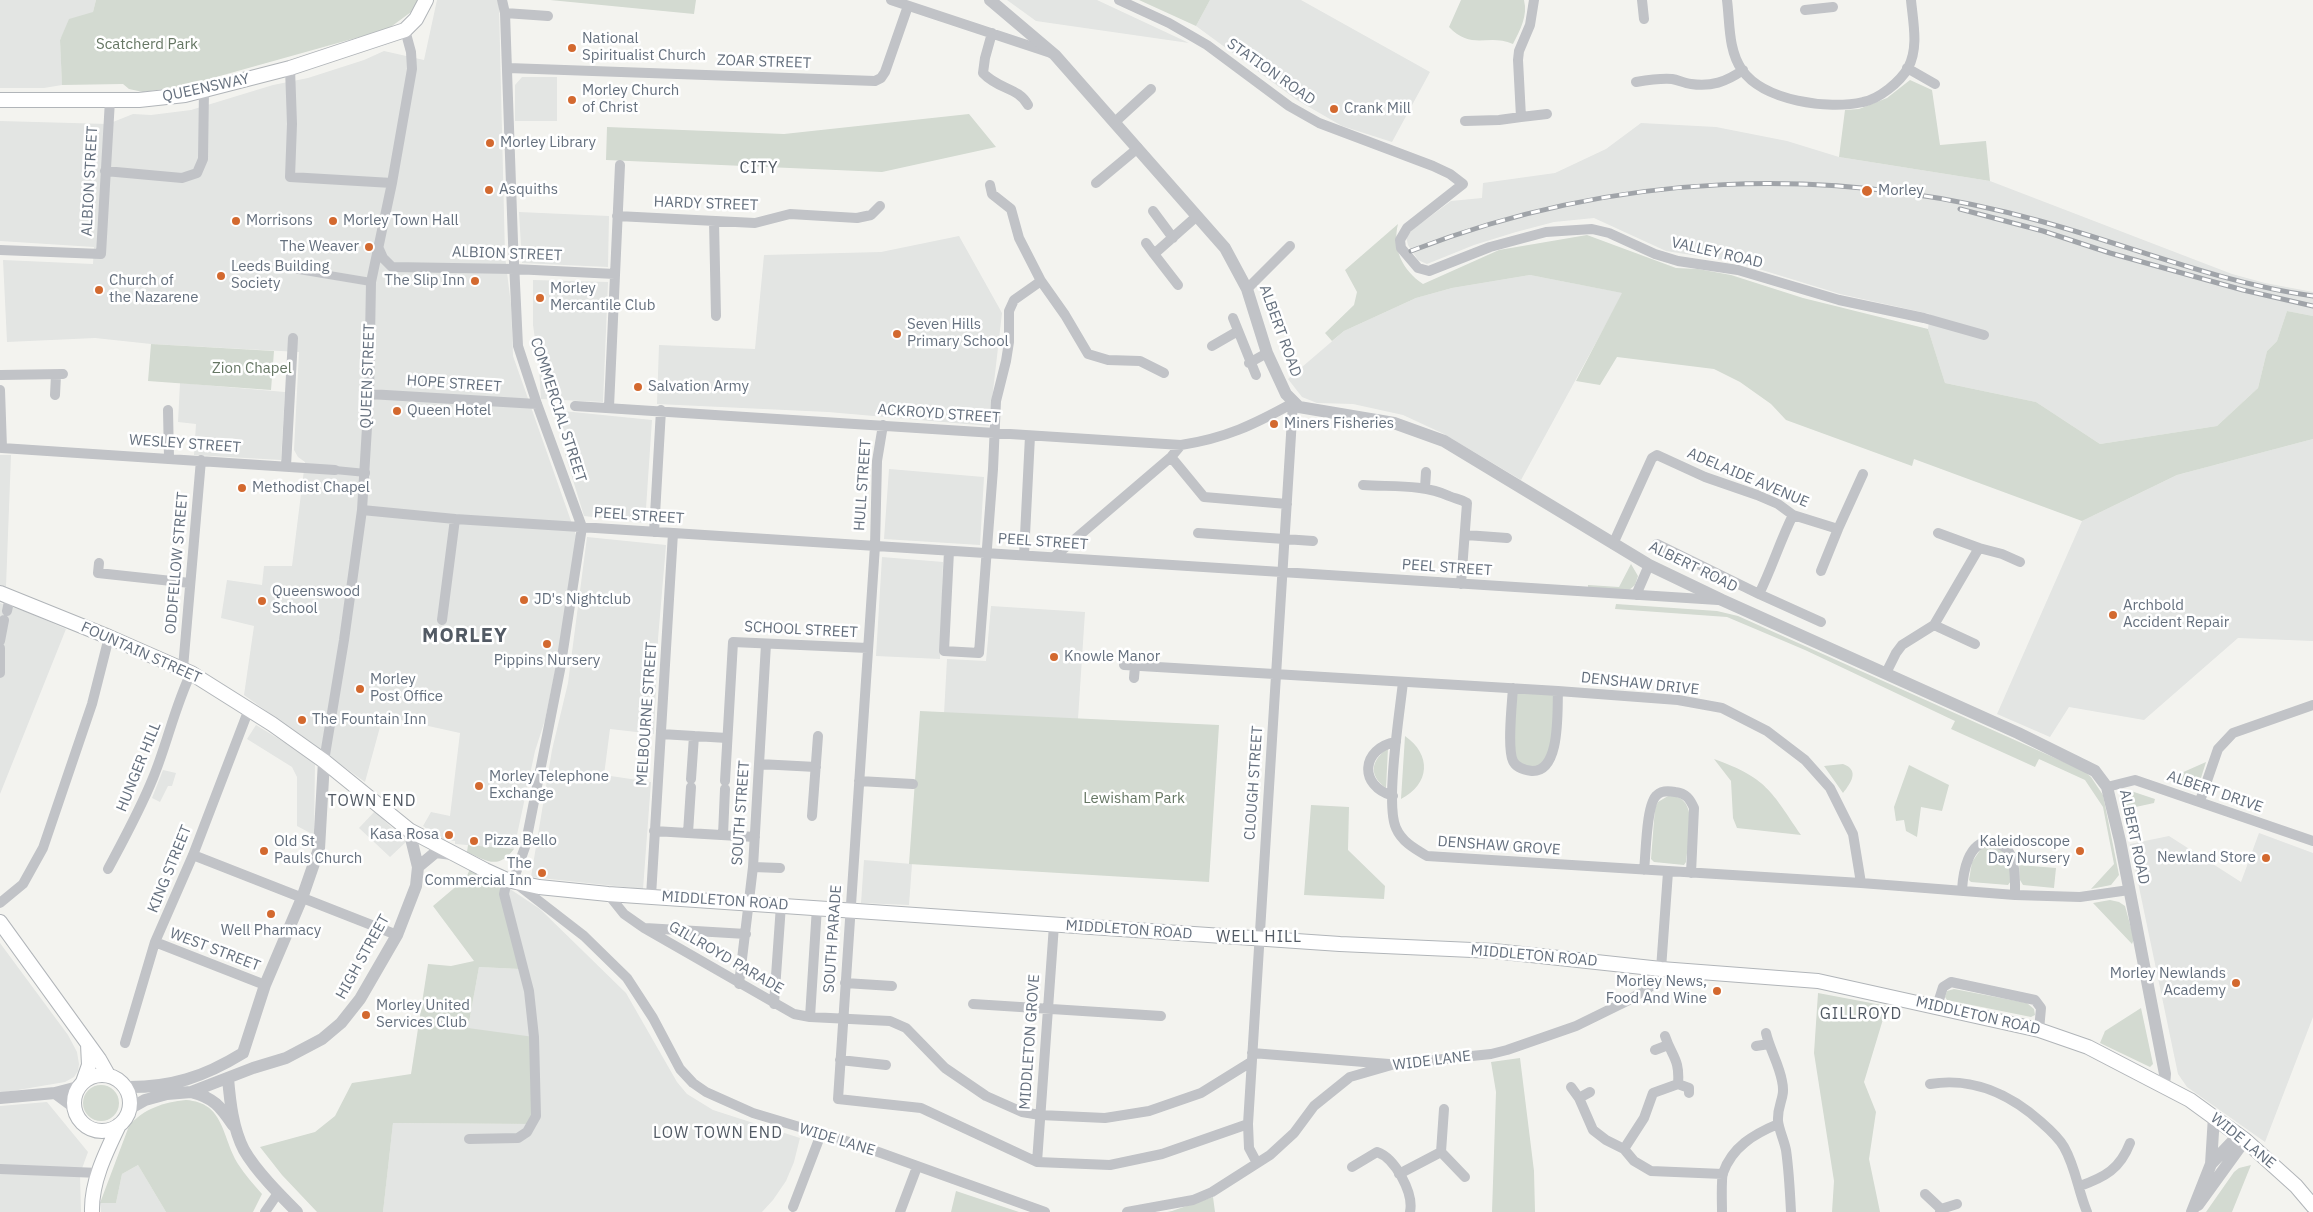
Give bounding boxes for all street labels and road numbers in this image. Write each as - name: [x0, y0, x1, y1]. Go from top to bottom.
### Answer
- street label: STATION ROAD: [1223, 35, 1319, 109]
- street label: ZOAR STREET: [717, 51, 811, 73]
- street label: QUEENSWAY: [161, 70, 251, 106]
- street label: ALBION STREET: [78, 125, 102, 237]
- street label: HARDY STREET: [653, 193, 759, 215]
- street label: VALLEY ROAD: [1669, 234, 1765, 272]
- street label: ALBION STREET: [451, 243, 563, 265]
- street label: ALBERT ROAD: [1255, 283, 1305, 379]
- street label: QUEEN STREET: [357, 323, 379, 429]
- street label: COMMERCIAL STREET: [526, 335, 590, 485]
- street label: HOPE STREET: [406, 372, 502, 396]
- street label: ACKROYD STREET: [877, 401, 1001, 427]
- street label: WESLEY STREET: [129, 431, 241, 457]
- street label: HULL STREET: [851, 438, 875, 532]
- street label: ADELAIDE AVENUE: [1684, 444, 1812, 512]
- street label: ODDFELLOW STREET: [162, 491, 192, 635]
- street label: PEEL STREET: [593, 504, 685, 528]
- street label: PEEL STREET: [997, 530, 1089, 554]
- street label: ALBERT ROAD: [1646, 538, 1740, 596]
- street label: PEEL STREET: [1401, 556, 1493, 580]
- street label: FOUNTAIN STREET: [78, 618, 204, 688]
- street label: SCHOOL STREET: [744, 618, 858, 642]
- street label: MELBOURNE STREET: [633, 641, 661, 787]
- street label: DENSHAW DRIVE: [1580, 669, 1700, 699]
- street label: HUNGER HILL: [113, 719, 165, 815]
- street label: CLOUGH STREET: [1241, 725, 1267, 841]
- street label: SOUTH STREET: [728, 760, 754, 866]
- street label: ALBERT DRIVE: [2165, 767, 2265, 817]
- street label: ALBERT ROAD: [2115, 788, 2153, 886]
- street label: KING STREET: [144, 823, 196, 915]
- street label: DENSHAW GROVE: [1437, 833, 1561, 859]
- street label: SOUTH PARADE: [820, 884, 846, 994]
- street label: MIDDLETON ROAD: [661, 888, 789, 914]
- street label: HIGH STREET: [332, 912, 394, 1002]
- street label: MIDDLETON ROAD: [1065, 917, 1193, 943]
- street label: GILLROYD PARADE: [665, 918, 787, 998]
- street label: WEST STREET: [167, 924, 263, 976]
- street label: MIDDLETON ROAD: [1470, 941, 1598, 971]
- street label: MIDDLETON GROVE: [1016, 974, 1044, 1110]
- street label: MIDDLETON ROAD: [1914, 993, 2042, 1039]
- street label: WIDE LANE: [1392, 1047, 1472, 1075]
- street label: WIDE LANE: [2207, 1109, 2279, 1173]
- street label: WIDE LANE: [797, 1120, 877, 1160]

